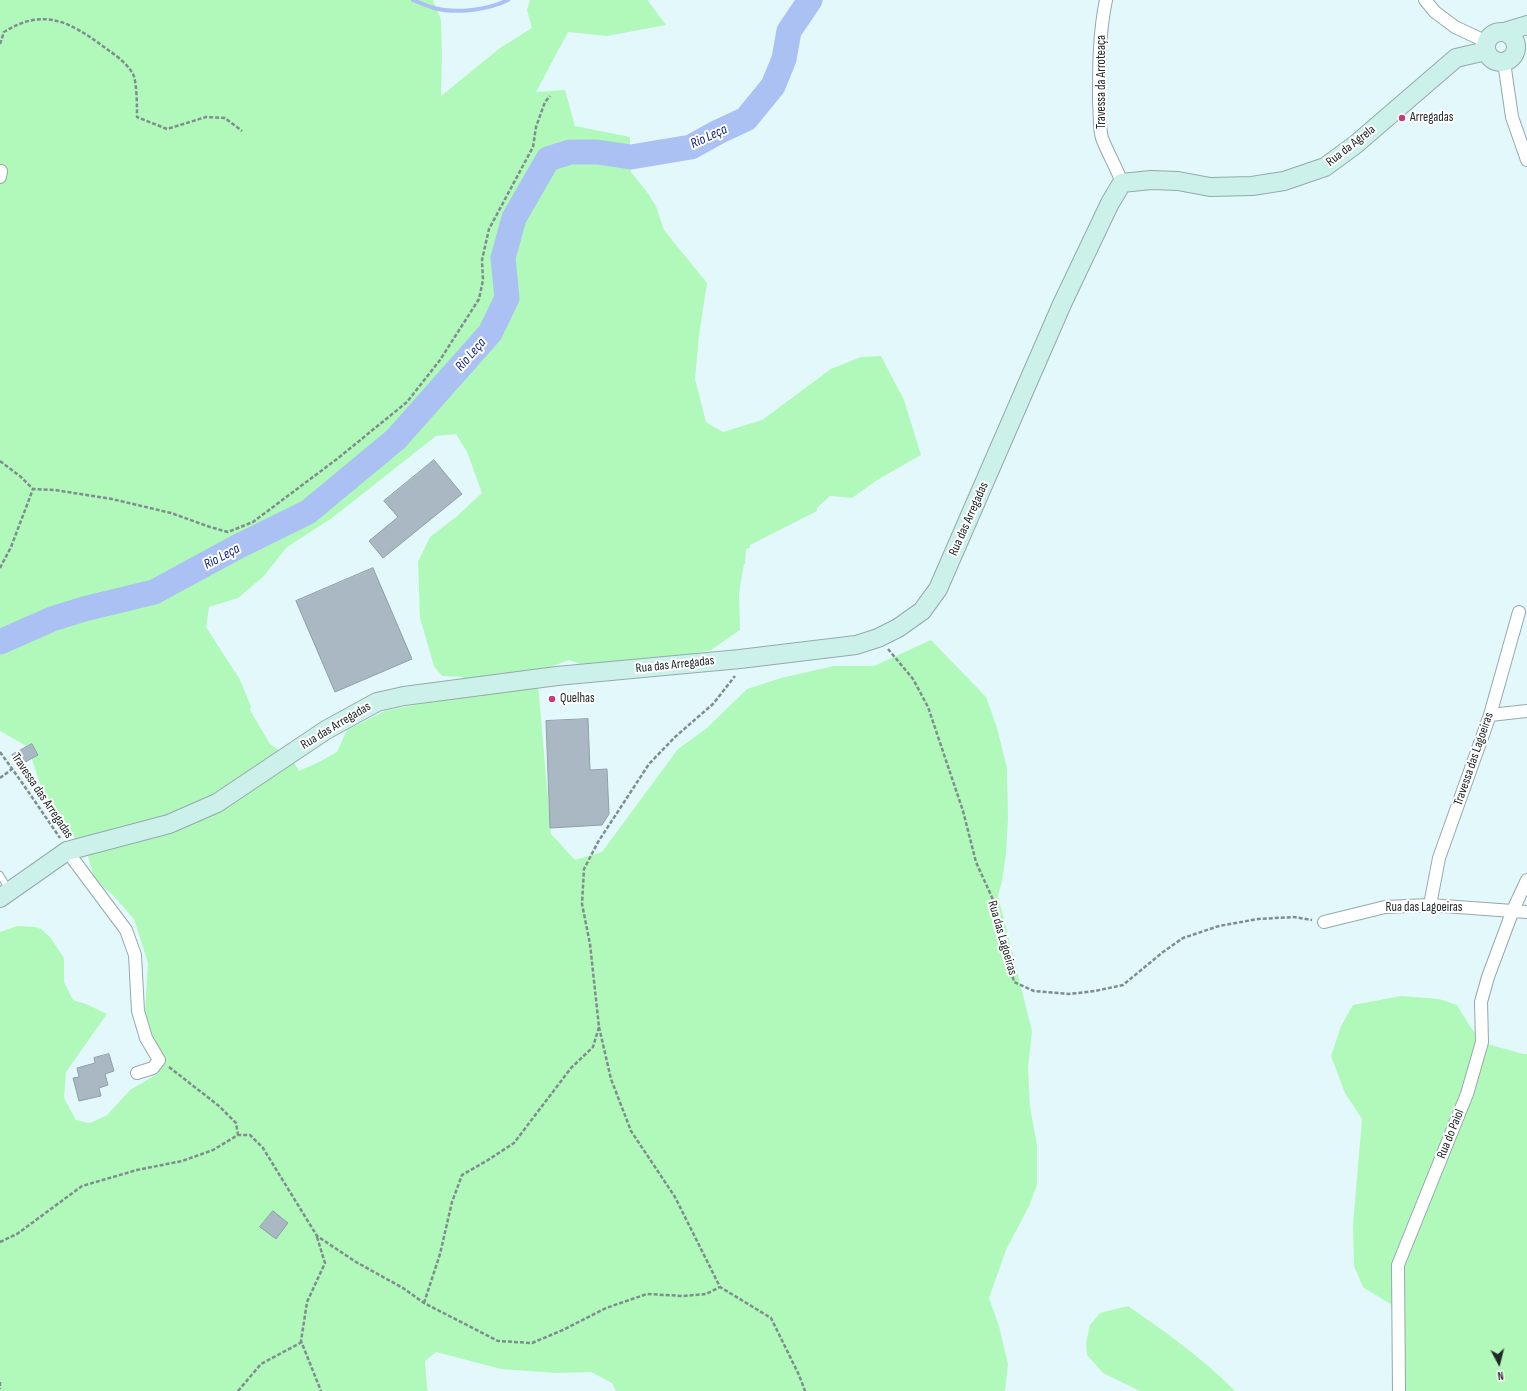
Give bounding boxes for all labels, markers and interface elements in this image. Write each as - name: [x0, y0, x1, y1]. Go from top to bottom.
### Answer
- street label: Travessa da Arroteaça: [1094, 35, 1110, 129]
- place label: Arregadas: [1410, 110, 1453, 126]
- marker: Arregadas: [1397, 113, 1407, 123]
- water label: Rio Leça: [688, 121, 730, 153]
- street label: Rua da Agrela: [1323, 122, 1379, 170]
- water label: Rio Leça: [452, 335, 490, 375]
- street label: Rua das Arregadas: [946, 480, 992, 558]
- water label: Rio Leça: [201, 541, 243, 573]
- street label: Rua das Arregadas: [635, 653, 715, 677]
- place label: Quelhas: [560, 691, 595, 707]
- marker: Quelhas: [547, 694, 557, 704]
- street label: Rua das Arregadas: [298, 699, 374, 753]
- street label: Travessa das Lagoeiras: [1451, 710, 1497, 808]
- street label: Travessa das Arregadas: [8, 750, 76, 842]
- street label: Rua das Lagoeiras: [984, 899, 1020, 977]
- street label: Rua das Lagoeiras: [1386, 900, 1462, 916]
- street label: Rua do Paiol: [1434, 1107, 1468, 1161]
- north arrow: [1479, 1343, 1519, 1383]
- text: N: [1497, 1369, 1504, 1382]

